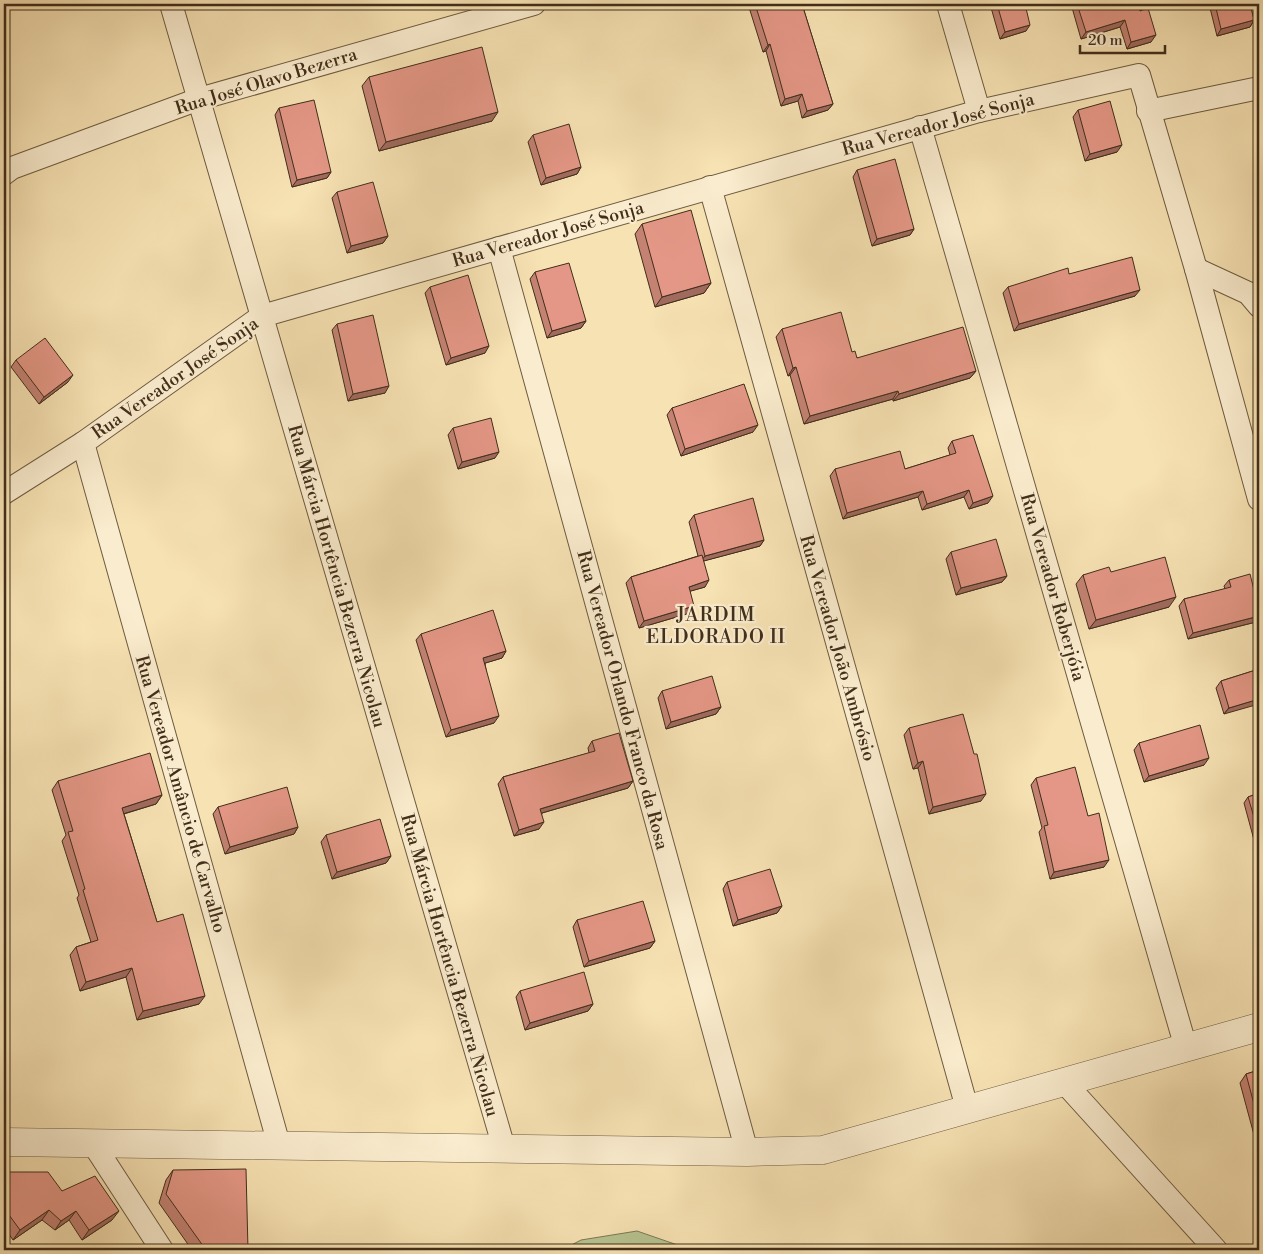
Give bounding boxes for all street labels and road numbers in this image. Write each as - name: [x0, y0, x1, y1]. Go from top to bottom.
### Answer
- street label: Rua José Olavo Bezerra: [172, 43, 361, 120]
- street label: Rua Vereador José Sonja: [839, 87, 1038, 161]
- street label: Rua Vereador José Sonja: [450, 196, 647, 273]
- street label: Rua Vereador José Sonja: [87, 312, 264, 445]
- street label: Rua Márcia Hortência Bezerra Nicolau: [282, 422, 391, 731]
- street label: Rua Vereador Roberjóia: [1015, 490, 1091, 685]
- street label: Rua Vereador João Ambrósio: [794, 532, 881, 764]
- street label: Rua Vereador Orlando Franco da Rosa: [571, 548, 674, 853]
- street label: Rua Vereador Amâncio de Carvalho: [130, 653, 231, 936]
- street label: Rua Márcia Hortência Bezerra Nicolau: [395, 811, 504, 1120]

